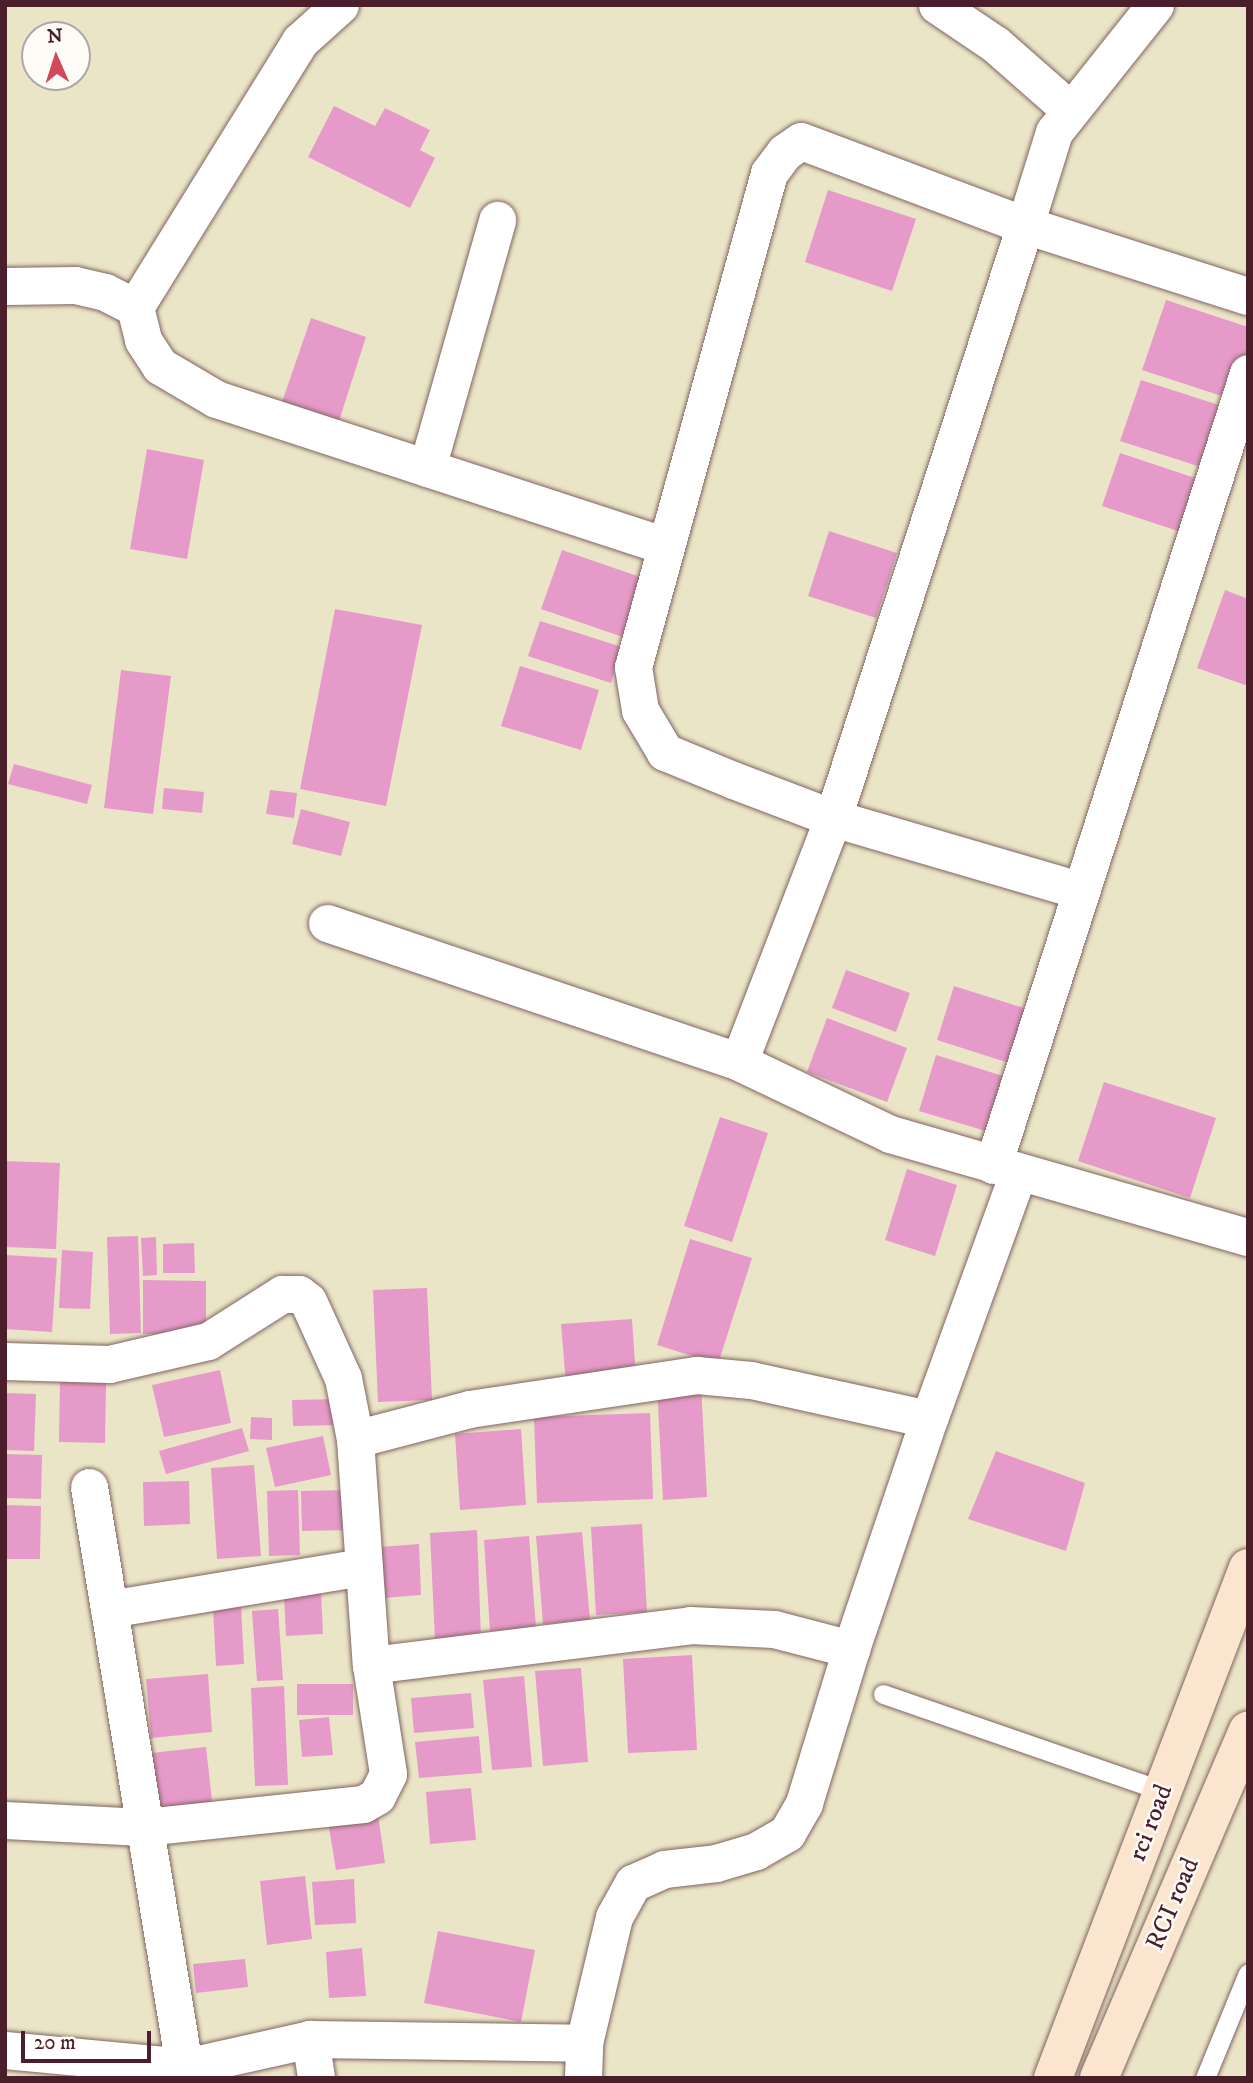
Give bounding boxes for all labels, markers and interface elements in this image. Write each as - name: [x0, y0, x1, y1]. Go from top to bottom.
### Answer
- north arrow: [21, 21, 91, 91]
- text: N: [47, 25, 63, 48]
- street label: rci road: [1122, 1780, 1180, 1866]
- street label: RCI road: [1140, 1853, 1206, 1955]
- scale bar: [24, 2016, 154, 2060]
- text: 20 m: [34, 2030, 76, 2056]

